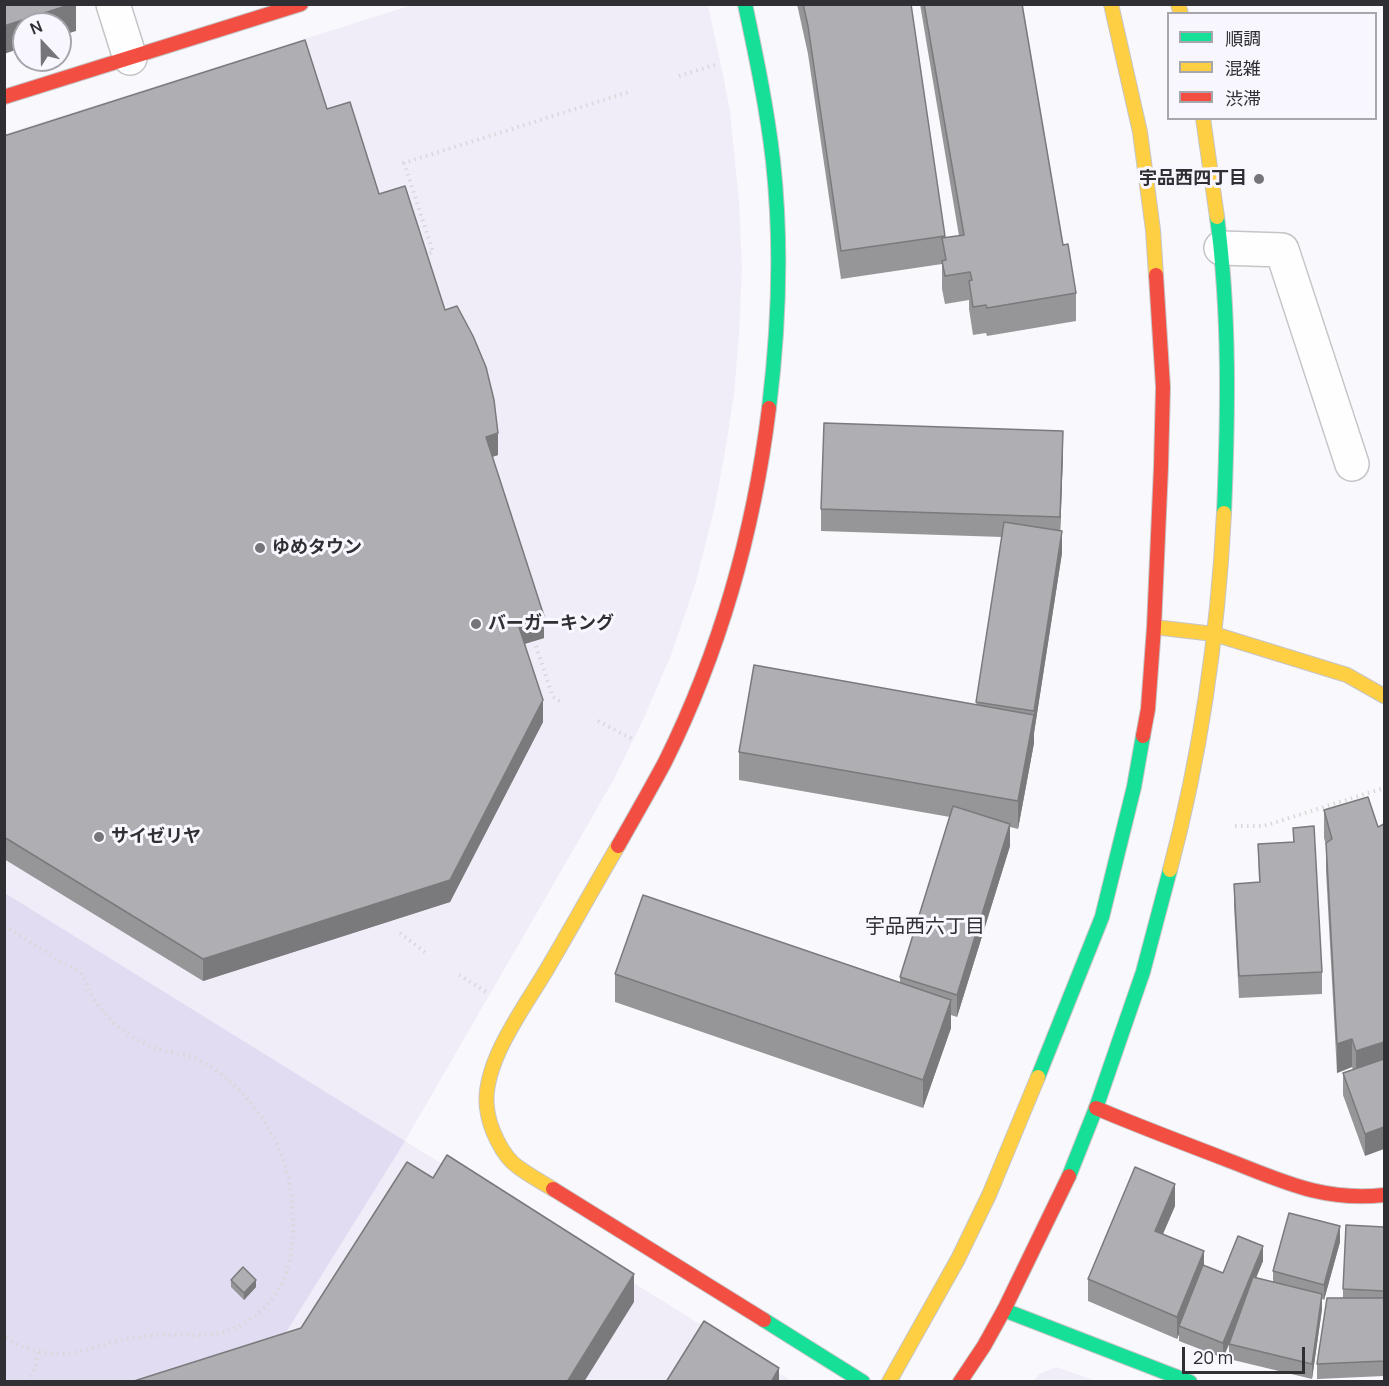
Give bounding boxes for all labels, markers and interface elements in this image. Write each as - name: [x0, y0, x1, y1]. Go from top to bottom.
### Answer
- north arrow: [12, 12, 72, 72]
- legend: [1167, 12, 1377, 120]
- text: N: [27, 15, 45, 40]
- text: 順調: [1225, 26, 1261, 50]
- text: 混雑: [1225, 56, 1261, 80]
- text: 渋滞: [1225, 86, 1261, 110]
- place label: 宇品西四丁目: [1139, 168, 1247, 190]
- marker: 宇品西四丁目: [1252, 172, 1266, 186]
- place label: ゆめタウン: [272, 537, 362, 559]
- marker: ゆめタウン: [253, 541, 267, 555]
- place label: バーガーキング: [488, 613, 614, 635]
- marker: バーガーキング: [469, 617, 483, 631]
- place label: サイゼリヤ: [111, 826, 201, 848]
- marker: サイゼリヤ: [92, 830, 106, 844]
- district label: 宇品西六丁目: [865, 915, 985, 939]
- scale bar: [1185, 1335, 1308, 1373]
- text: 20 m: [1193, 1345, 1233, 1369]

